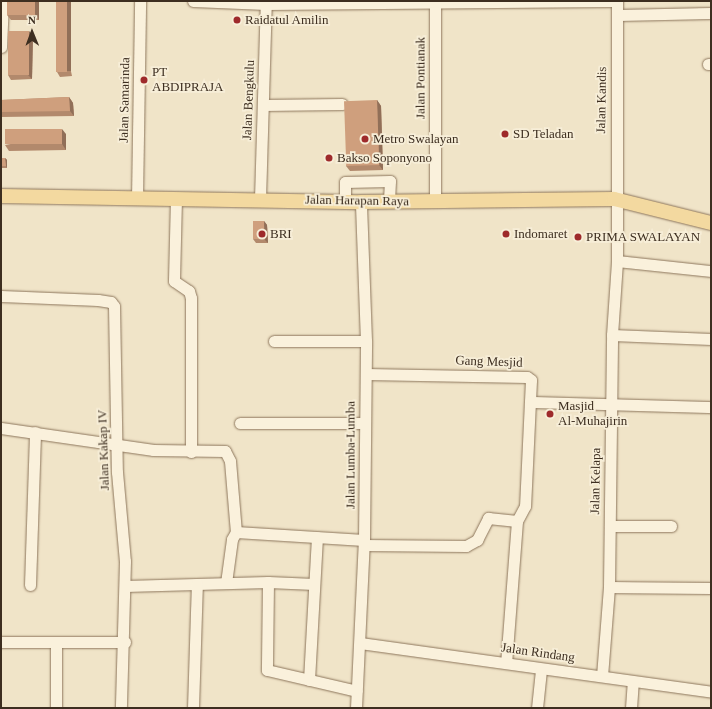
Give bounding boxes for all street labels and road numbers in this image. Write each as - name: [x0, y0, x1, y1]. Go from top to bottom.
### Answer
- street label: Jalan Pontianak: [413, 37, 429, 119]
- street label: Jalan Samarinda: [116, 57, 134, 143]
- street label: Jalan Bengkulu: [240, 59, 258, 141]
- street label: Jalan Kandis: [594, 66, 610, 134]
- street label: Jalan Harapan Raya: [305, 192, 409, 210]
- street label: Gang Mesjid: [455, 353, 523, 371]
- street label: Jalan Lumba-Lumba: [343, 401, 359, 509]
- street label: Jalan Kakap IV: [95, 409, 113, 491]
- street label: Jalan Kelapa: [588, 447, 604, 515]
- street label: Jalan Rindang: [500, 640, 576, 666]

